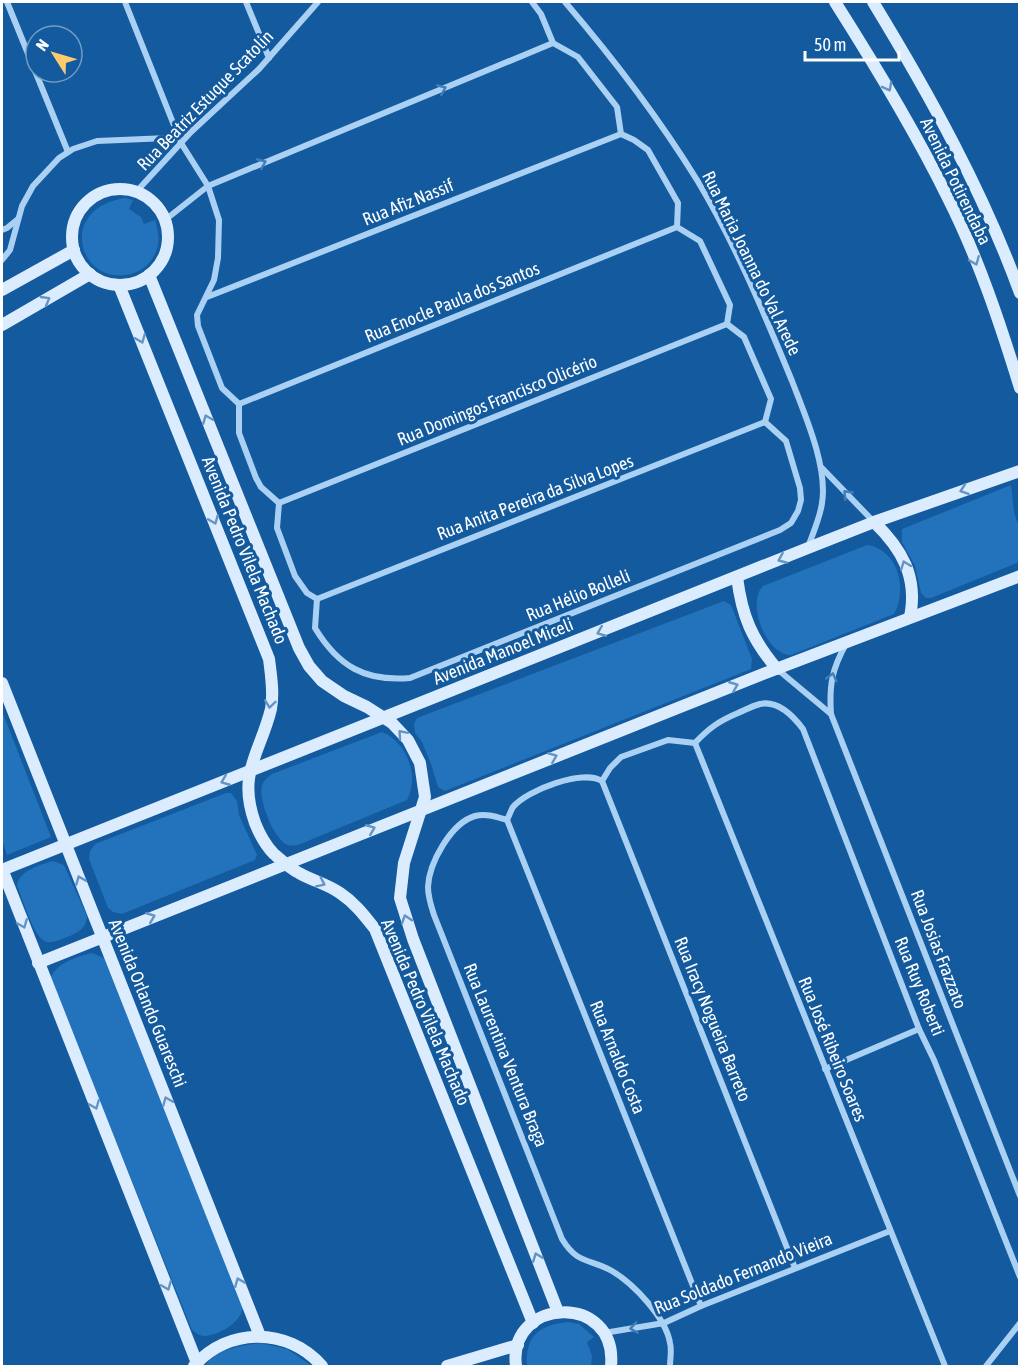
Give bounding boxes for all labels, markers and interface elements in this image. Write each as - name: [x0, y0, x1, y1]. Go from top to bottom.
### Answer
- north arrow: [24, 24, 84, 84]
- scale bar: [805, 24, 900, 62]
- street label: Rua Beatriz Estuque Scatolin: [133, 26, 277, 174]
- text: 50 m: [814, 34, 846, 55]
- text: N: [32, 36, 52, 54]
- one-way arrow: [881, 80, 892, 91]
- one-way arrow: [436, 84, 447, 96]
- street label: Avenida Potirendaba: [916, 114, 996, 248]
- one-way arrow: [256, 158, 267, 170]
- street label: Rua Maria Joanna do Val Arede: [698, 167, 806, 359]
- street label: Rua Afiz Nassif: [359, 174, 457, 230]
- one-way arrow: [968, 255, 980, 266]
- street label: Rua Enocle Paula dos Santos: [362, 257, 542, 347]
- one-way arrow: [40, 295, 50, 307]
- one-way arrow: [134, 333, 146, 344]
- street label: Rua Domingos Francisco Olicério: [394, 350, 600, 450]
- one-way arrow: [202, 415, 214, 426]
- street label: Rua Anita Pereira da Silva Lopes: [434, 450, 636, 544]
- street label: Avenida Pedro Vilela Machado: [198, 453, 292, 647]
- one-way arrow: [960, 483, 970, 496]
- one-way arrow: [843, 491, 854, 501]
- one-way arrow: [207, 514, 219, 525]
- one-way arrow: [777, 552, 788, 564]
- one-way arrow: [900, 560, 912, 571]
- street label: Rua Hélio Bolleli: [523, 565, 633, 625]
- street label: Avenida Manoel Miceli: [430, 613, 576, 689]
- one-way arrow: [596, 625, 607, 637]
- one-way arrow: [825, 672, 838, 682]
- one-way arrow: [728, 681, 739, 693]
- one-way arrow: [265, 699, 277, 709]
- one-way arrow: [398, 730, 409, 741]
- one-way arrow: [547, 752, 557, 765]
- one-way arrow: [220, 774, 230, 787]
- one-way arrow: [365, 824, 376, 836]
- one-way arrow: [75, 875, 87, 886]
- one-way arrow: [315, 875, 326, 887]
- street label: Rua Josias Frazzato: [907, 887, 971, 1011]
- one-way arrow: [145, 912, 156, 924]
- one-way arrow: [401, 914, 413, 924]
- street label: Avenida Orlando Guareschi: [105, 916, 191, 1090]
- street label: Avenida Pedro Vilela Machado: [377, 916, 475, 1108]
- one-way arrow: [16, 918, 28, 929]
- street label: Rua Iracy Nogueira Barreto: [670, 934, 756, 1104]
- street label: Rua Ruy Roberti: [891, 934, 949, 1038]
- street label: Rua Laurentina Ventura Braga: [460, 960, 552, 1150]
- street label: Rua José Ribeiro Soares: [794, 974, 872, 1124]
- street label: Rua Arnaldo Costa: [586, 997, 650, 1117]
- one-way arrow: [162, 1096, 174, 1107]
- one-way arrow: [88, 1099, 100, 1110]
- street label: Rua Soldado Fernando Vieira: [651, 1228, 835, 1318]
- one-way arrow: [532, 1252, 544, 1263]
- one-way arrow: [234, 1277, 246, 1288]
- one-way arrow: [160, 1280, 172, 1291]
- one-way arrow: [629, 1322, 639, 1334]

